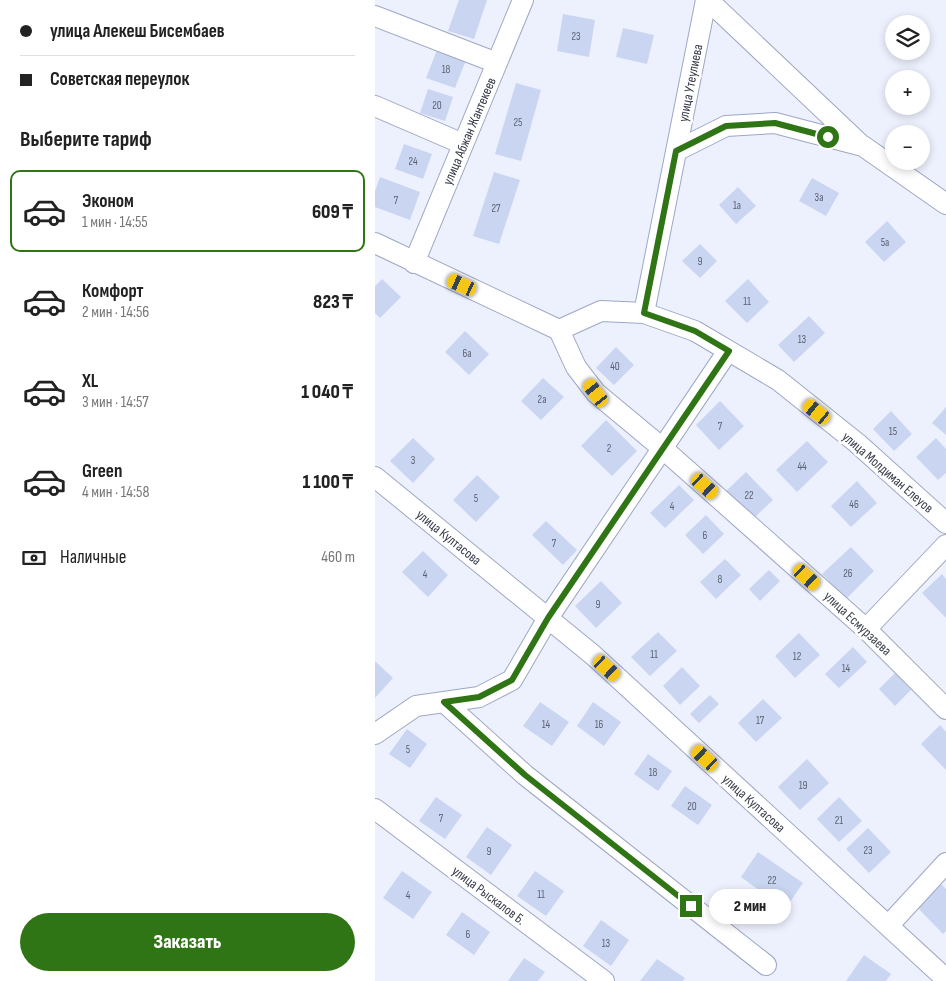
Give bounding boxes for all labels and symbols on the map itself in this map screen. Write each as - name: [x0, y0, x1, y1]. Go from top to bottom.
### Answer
- house number: 23: [571, 30, 581, 43]
- street label: улица Утеулиева: [675, 43, 706, 123]
- house number: 18: [442, 63, 451, 76]
- street label: улица Абжан Жантекеев: [439, 75, 500, 187]
- house number: 20: [432, 99, 442, 112]
- house number: 25: [514, 116, 522, 129]
- route start: [817, 126, 839, 148]
- house number: 24: [408, 155, 418, 168]
- house number: 3а: [815, 191, 823, 204]
- house number: 7: [394, 194, 399, 207]
- house number: 1а: [733, 199, 741, 212]
- house number: 27: [492, 202, 501, 215]
- house number: 5а: [881, 236, 889, 249]
- house number: 9: [698, 255, 703, 268]
- car: [445, 272, 478, 298]
- house number: 11: [743, 295, 751, 308]
- house number: 13: [798, 333, 807, 346]
- house number: 6а: [462, 347, 472, 360]
- house number: 40: [610, 360, 620, 373]
- car: [580, 377, 611, 409]
- house number: 2а: [538, 393, 546, 406]
- car: [800, 397, 833, 427]
- house number: 7: [718, 420, 723, 433]
- house number: 15: [889, 425, 897, 438]
- street label: улица Молдиман Елеуов: [839, 428, 937, 517]
- house number: 2: [607, 442, 612, 455]
- house number: 3: [411, 454, 416, 467]
- house number: 44: [797, 460, 807, 473]
- car: [688, 470, 721, 502]
- house number: 22: [744, 489, 754, 502]
- house number: 5: [474, 492, 478, 505]
- house number: 46: [849, 498, 859, 511]
- house number: 4: [670, 500, 675, 513]
- street label: улица Култасова: [413, 506, 485, 569]
- house number: 6: [703, 529, 708, 542]
- house number: 7: [552, 537, 557, 550]
- car: [790, 561, 823, 593]
- house number: 26: [843, 567, 853, 580]
- house number: 4: [423, 568, 428, 581]
- house number: 8: [718, 573, 723, 586]
- street label: улица Есмурзаева: [820, 588, 895, 659]
- house number: 9: [596, 598, 601, 611]
- house number: 11: [650, 648, 658, 661]
- house number: 12: [793, 650, 802, 663]
- car: [590, 652, 623, 684]
- house number: 14: [842, 662, 851, 675]
- house number: 17: [756, 714, 765, 727]
- house number: 14: [542, 718, 551, 731]
- house number: 16: [595, 718, 604, 731]
- car: [688, 742, 721, 774]
- house number: 5: [406, 743, 410, 756]
- house number: 18: [649, 766, 658, 779]
- street label: улица Култасова: [719, 771, 789, 836]
- house number: 19: [799, 779, 807, 792]
- house number: 20: [687, 800, 697, 813]
- house number: 7: [439, 812, 444, 825]
- house number: 21: [835, 814, 843, 827]
- house number: 23: [863, 844, 873, 857]
- house number: 9: [487, 845, 492, 858]
- street label: улица Рыскалов Б.: [449, 862, 529, 929]
- house number: 22: [767, 874, 777, 887]
- house number: 11: [537, 888, 545, 901]
- callout: 2 мин: [709, 888, 791, 924]
- house number: 4: [406, 889, 411, 902]
- route end: [680, 895, 702, 917]
- house number: 6: [466, 928, 471, 941]
- house number: 13: [602, 937, 611, 950]

